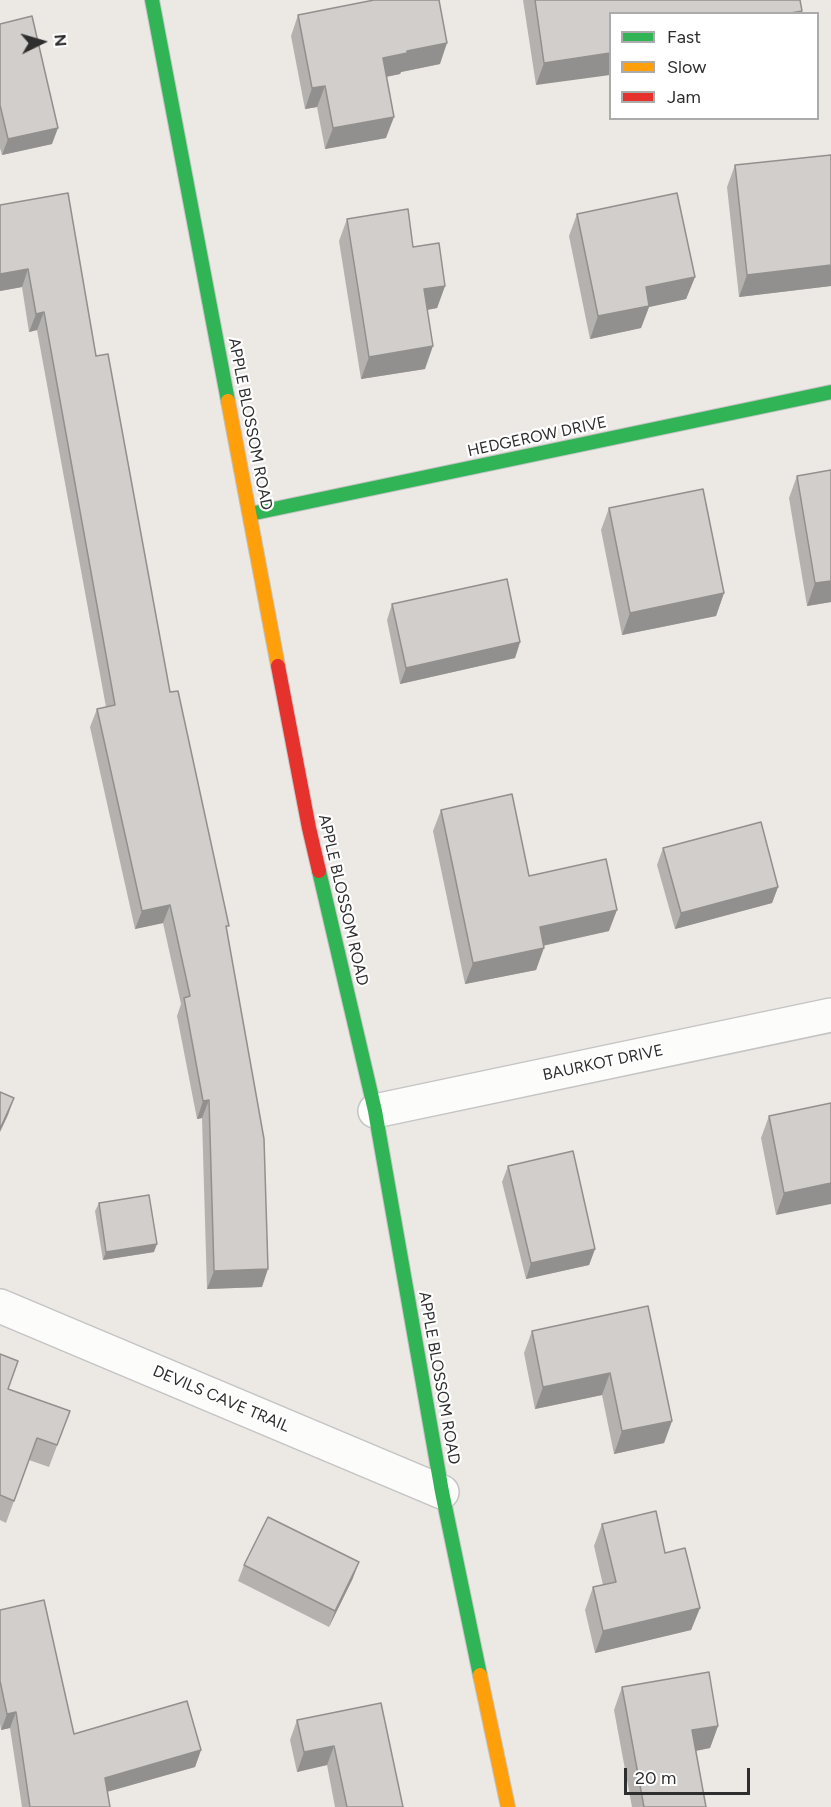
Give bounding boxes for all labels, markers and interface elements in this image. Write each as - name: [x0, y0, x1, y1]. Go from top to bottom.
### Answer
- north arrow: [12, 12, 72, 72]
- legend: [609, 12, 819, 120]
- text: Fast: [667, 26, 701, 48]
- text: N: [50, 33, 70, 47]
- text: Slow: [667, 56, 706, 78]
- text: Jam: [667, 86, 701, 108]
- street label: APPLE BLOSSOM ROAD: [224, 336, 276, 512]
- street label: HEDGEROW DRIVE: [466, 413, 608, 461]
- street label: APPLE BLOSSOM ROAD: [314, 813, 372, 987]
- street label: BAURKOT DRIVE: [541, 1041, 665, 1085]
- street label: APPLE BLOSSOM ROAD: [414, 1290, 464, 1466]
- street label: DEVILS CAVE TRAIL: [150, 1362, 292, 1436]
- scale bar: [627, 1756, 753, 1794]
- text: 20 m: [635, 1767, 676, 1789]

